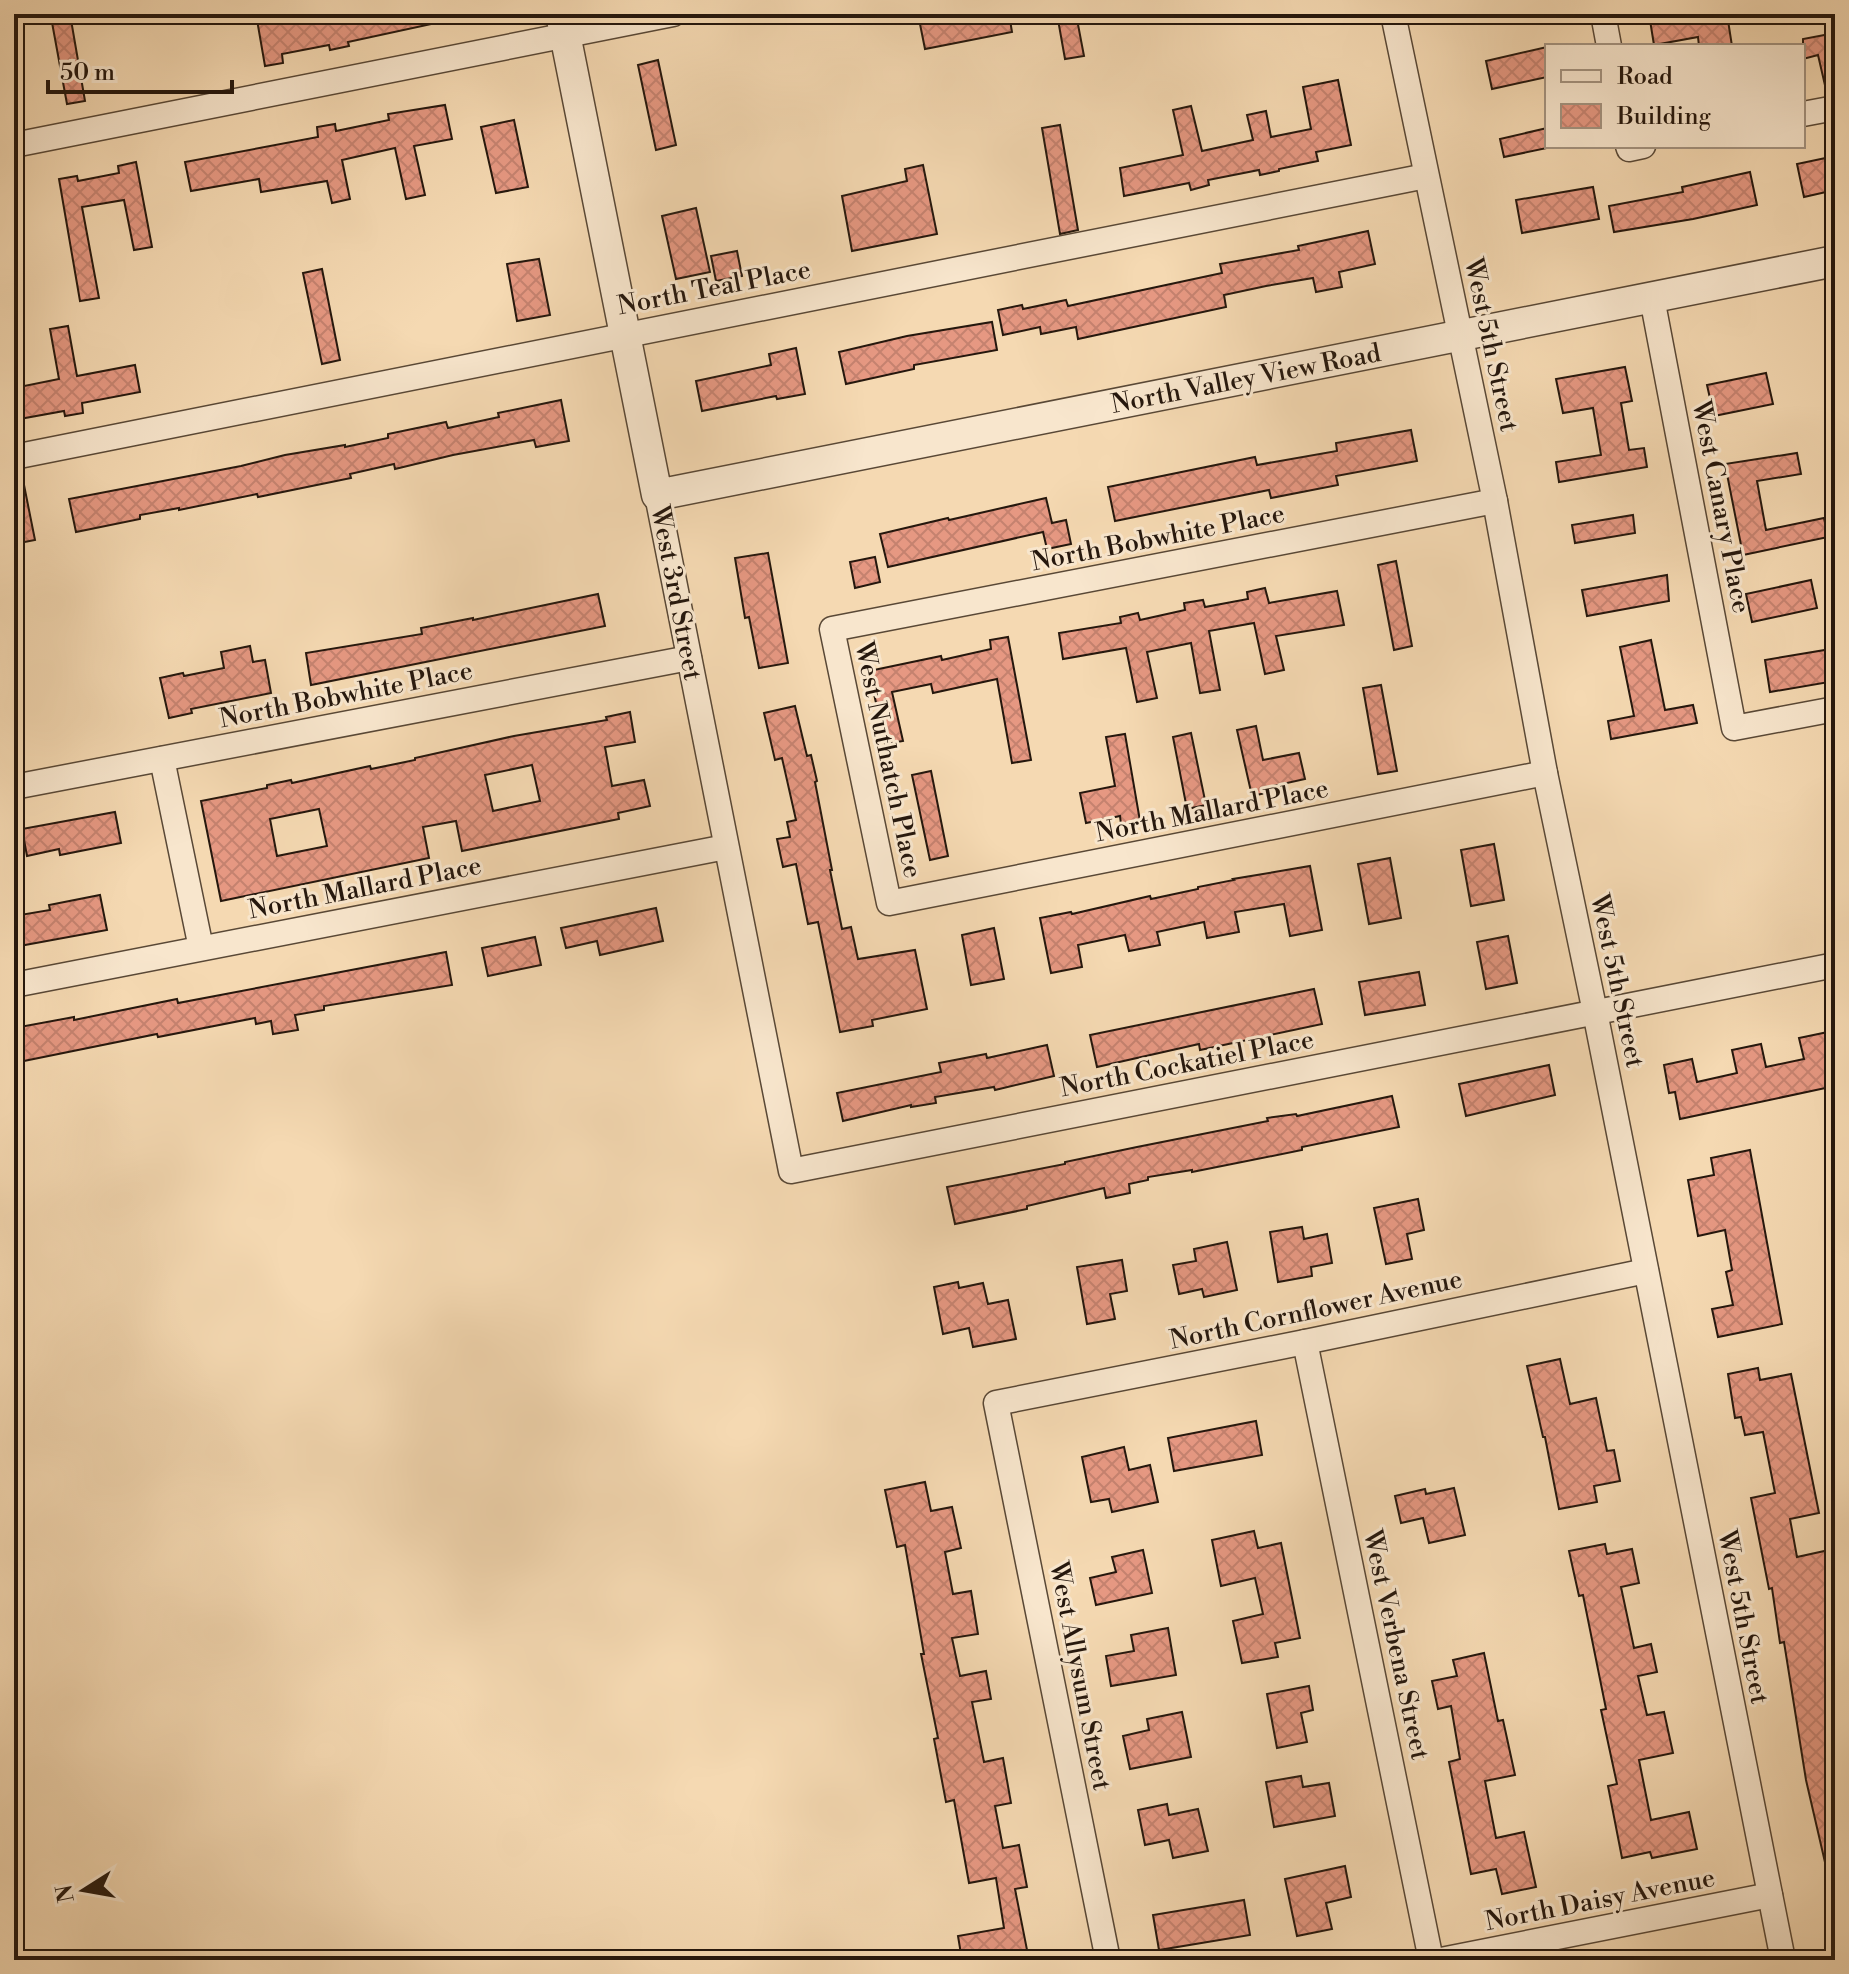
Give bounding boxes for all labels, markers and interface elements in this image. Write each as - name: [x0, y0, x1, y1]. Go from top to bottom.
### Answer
- scale bar: [48, 44, 232, 94]
- legend: [1545, 44, 1805, 148]
- text: 50 m: [60, 58, 115, 88]
- text: Road: [1617, 62, 1673, 92]
- text: Building: [1616, 102, 1711, 132]
- street label: North Teal Place: [615, 254, 813, 322]
- street label: West 5th Street: [1457, 254, 1525, 435]
- street label: North Valley View Road: [1108, 337, 1384, 421]
- street label: West Canary Place: [1685, 397, 1757, 616]
- street label: North Bobwhite Place: [1029, 498, 1287, 578]
- street label: West 3rd Street: [643, 502, 709, 683]
- street label: West Nuthatch Place: [847, 638, 929, 881]
- street label: North Bobwhite Place: [217, 655, 475, 735]
- street label: North Mallard Place: [1093, 773, 1331, 849]
- street label: North Mallard Place: [246, 850, 484, 926]
- street label: West 5th Street: [1583, 890, 1651, 1071]
- street label: North Cockatiel Place: [1057, 1024, 1317, 1104]
- street label: North Cornflower Avenue: [1167, 1263, 1465, 1357]
- street label: West Verbena Street: [1356, 1526, 1436, 1763]
- street label: West 5th Street: [1710, 1526, 1776, 1707]
- street label: West Allysum Street: [1042, 1558, 1118, 1793]
- north arrow: [44, 1850, 124, 1930]
- street label: North Daisy Avenue: [1482, 1862, 1718, 1938]
- text: N: [51, 1882, 81, 1905]

